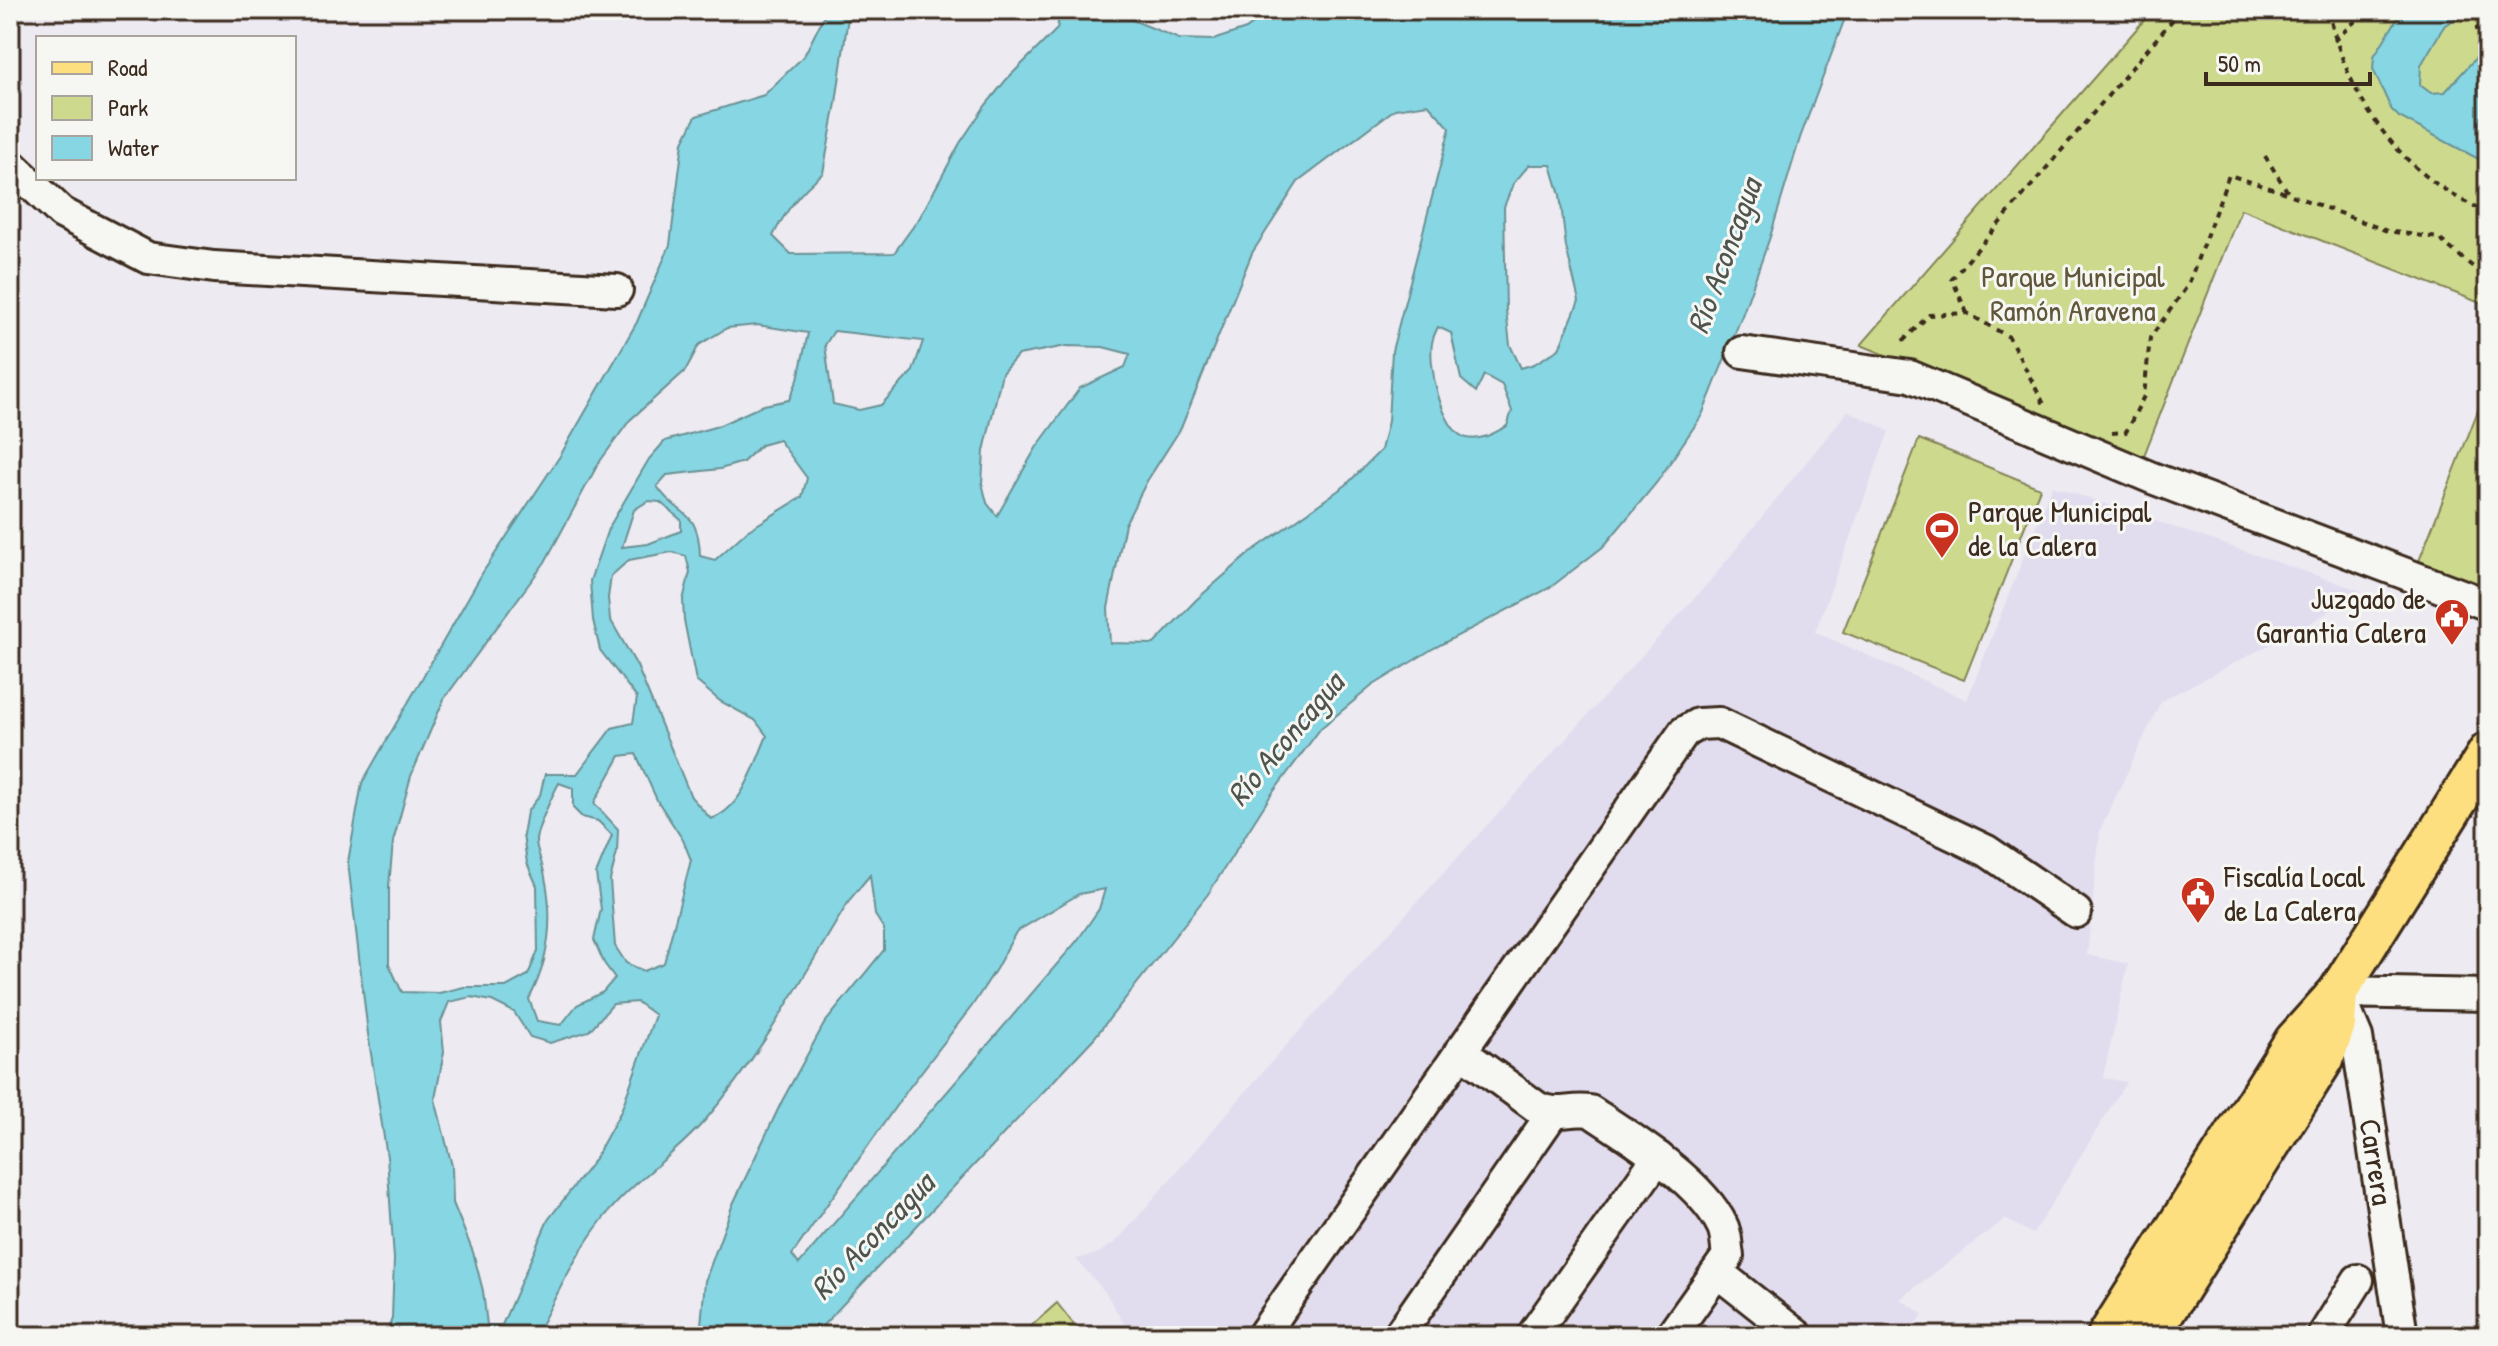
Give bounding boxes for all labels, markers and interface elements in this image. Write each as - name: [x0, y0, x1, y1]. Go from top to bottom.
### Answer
- legend: [36, 36, 296, 180]
- scale bar: [2206, 36, 2370, 86]
- text: 50 m: [2218, 47, 2261, 79]
- text: Road: [108, 51, 147, 83]
- text: Park: [108, 91, 148, 123]
- text: Water: [108, 131, 159, 163]
- water label: Río Aconcagua: [1676, 169, 1773, 339]
- park label: Parque Municipal Ramón Aravena: [1981, 256, 2165, 330]
- place label: Parque Municipal de la Calera: [1968, 491, 2152, 565]
- sports icon: Parque Municipal de la Calera: [1923, 510, 1961, 560]
- place label: Juzgado de Garantia Calera: [2256, 578, 2426, 652]
- public building icon: Juzgado de Garantia Calera: [2433, 597, 2471, 647]
- water label: Río Aconcagua: [1216, 660, 1355, 815]
- place label: Fiscalía Local de La Calera: [2223, 856, 2365, 930]
- public building icon: Fiscalía Local de La Calera: [2179, 875, 2217, 925]
- street label: Carrera: [2350, 1116, 2404, 1208]
- water label: Río Aconcagua: [800, 1160, 946, 1309]

